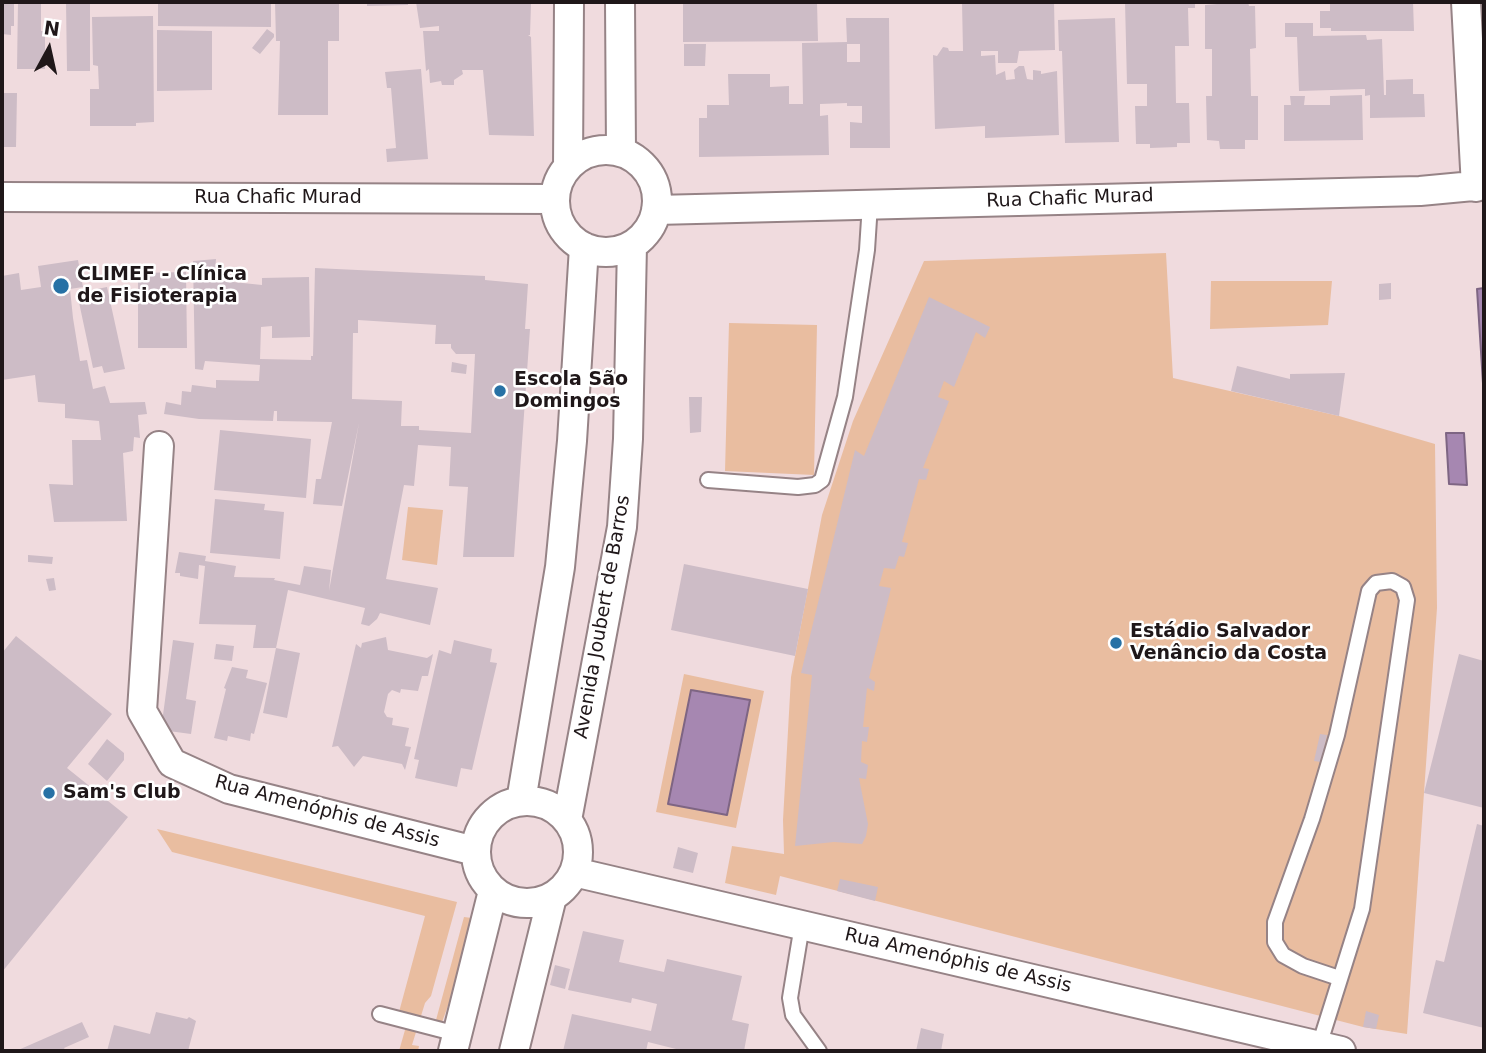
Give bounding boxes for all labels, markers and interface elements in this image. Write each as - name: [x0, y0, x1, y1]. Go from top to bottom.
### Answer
- north arrow: [14, 14, 84, 84]
- text: N: [43, 16, 61, 40]
- street label: Rua Chafic Murad: [986, 185, 1154, 213]
- street label: Rua Chafic Murad: [194, 187, 362, 209]
- place label: CLIMEF - Clínica de Fisioterapia: [77, 264, 247, 308]
- marker: CLIMEF - Clínica de Fisioterapia: [51, 276, 71, 296]
- place label: Escola São Domingos: [514, 369, 628, 413]
- marker: Escola São Domingos: [492, 383, 508, 399]
- street label: Avenida Joubert de Barros: [570, 493, 636, 741]
- place label: Estádio Salvador Venâncio da Costa: [1130, 621, 1327, 665]
- marker: Estádio Salvador Venâncio da Costa: [1108, 635, 1124, 651]
- street label: Rua Amenóphis de Assis: [212, 771, 442, 853]
- place label: Sam's Club: [63, 782, 181, 804]
- marker: Sam's Club: [41, 785, 57, 801]
- street label: Rua Amenóphis de Assis: [842, 924, 1074, 998]

